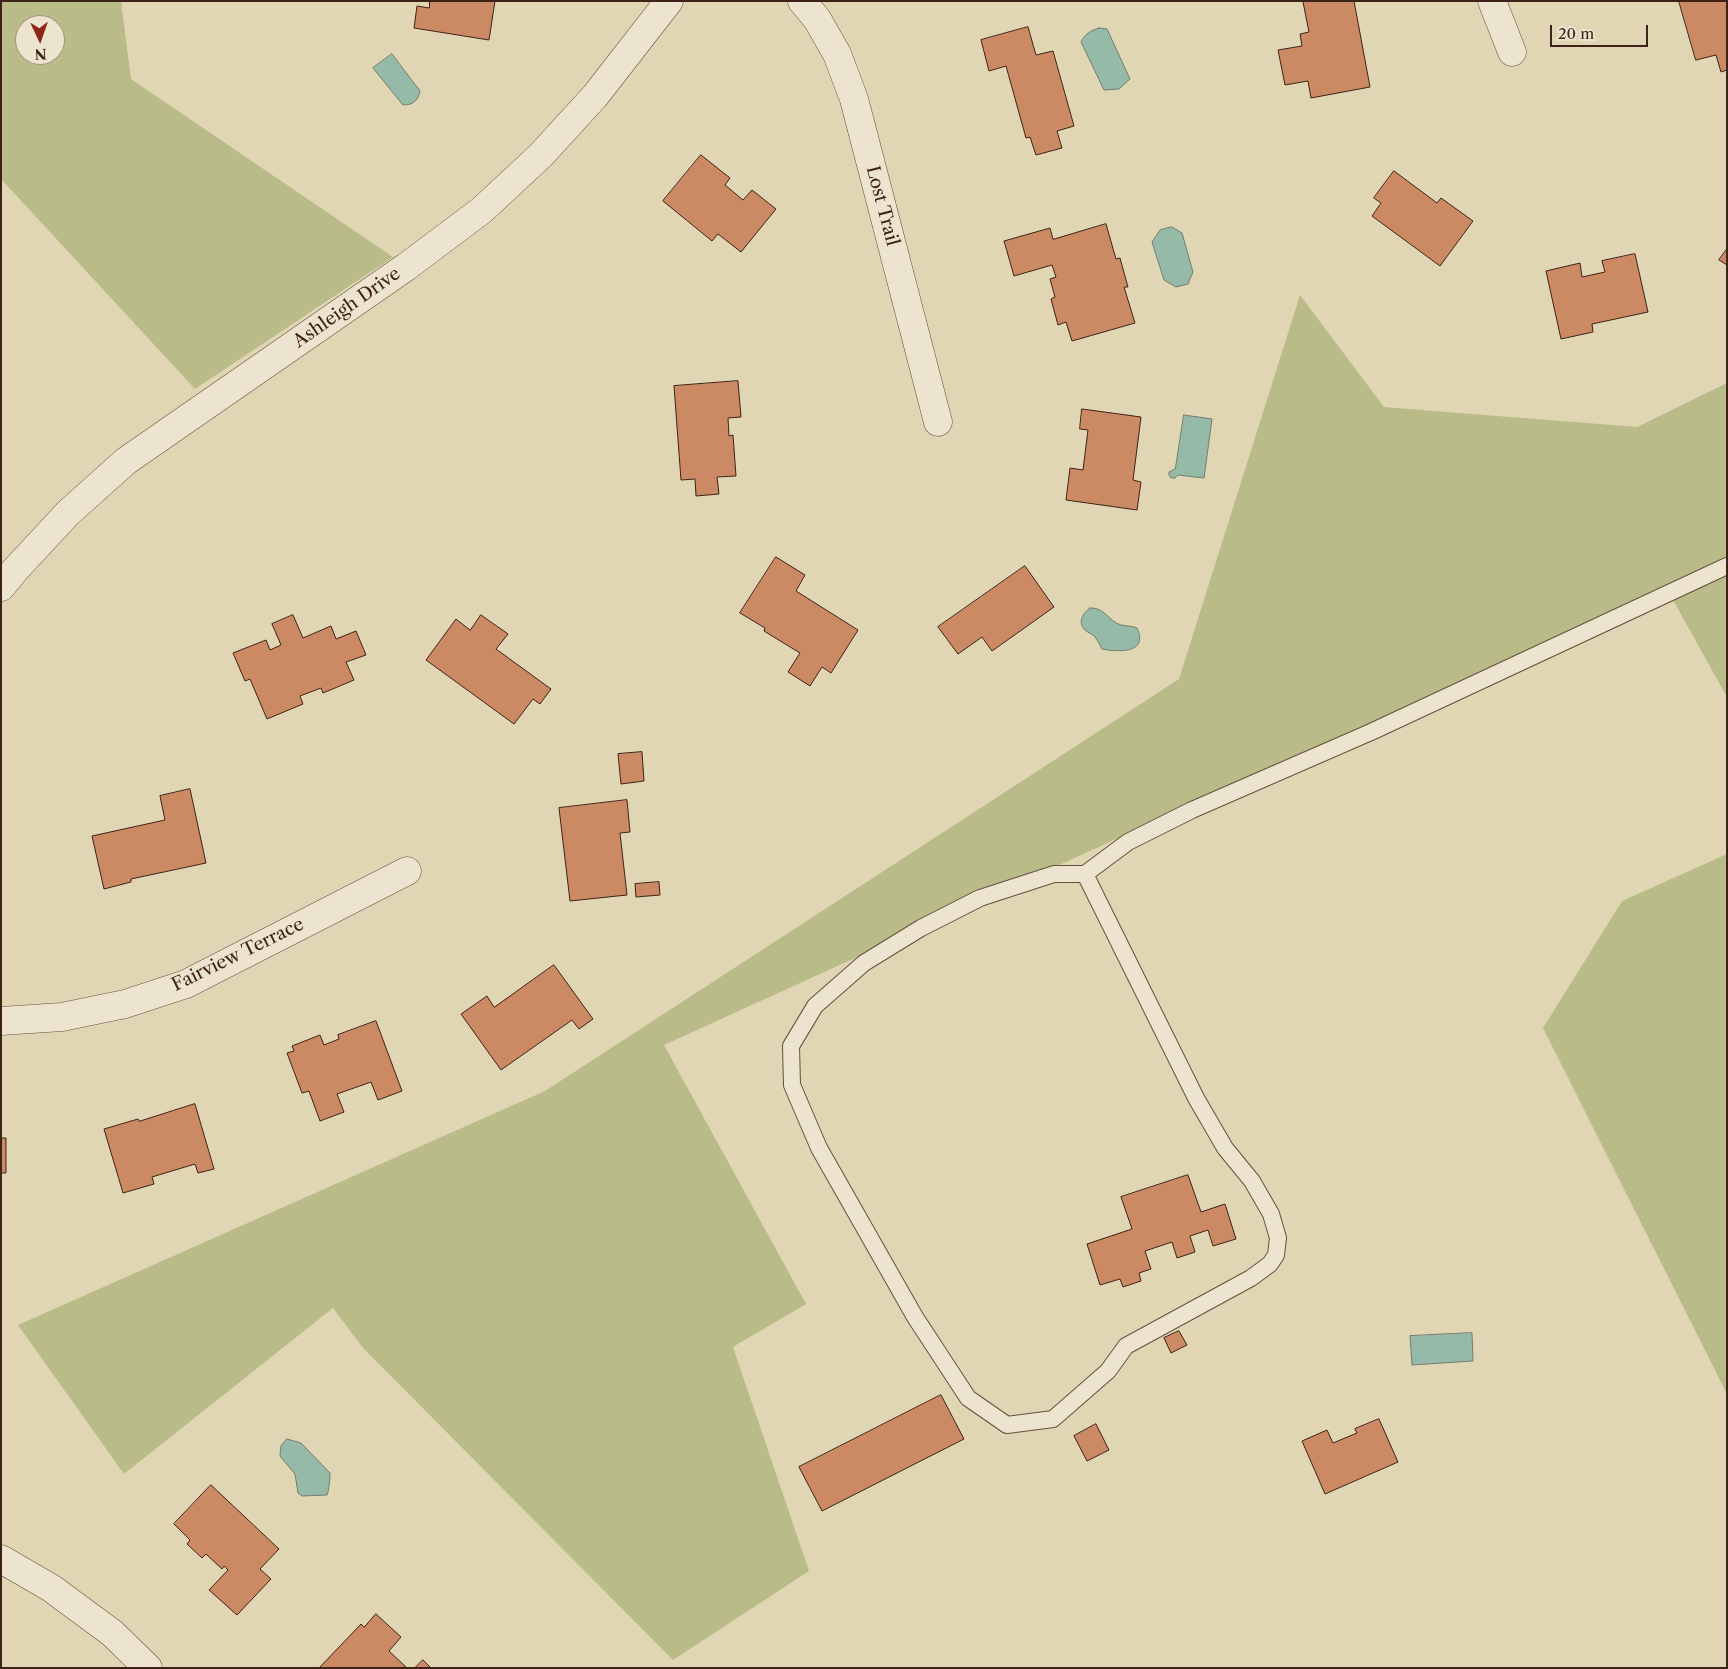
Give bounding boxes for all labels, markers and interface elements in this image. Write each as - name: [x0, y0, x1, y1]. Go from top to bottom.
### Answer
- north arrow: [15, 15, 65, 65]
- scale bar: [1553, 15, 1650, 47]
- text: 20 m: [1558, 24, 1594, 43]
- text: N: [34, 45, 47, 63]
- street label: Lost Trail: [861, 164, 903, 248]
- street label: Ashleigh Drive: [289, 263, 405, 353]
- street label: Fairview Terrace: [168, 914, 308, 996]

